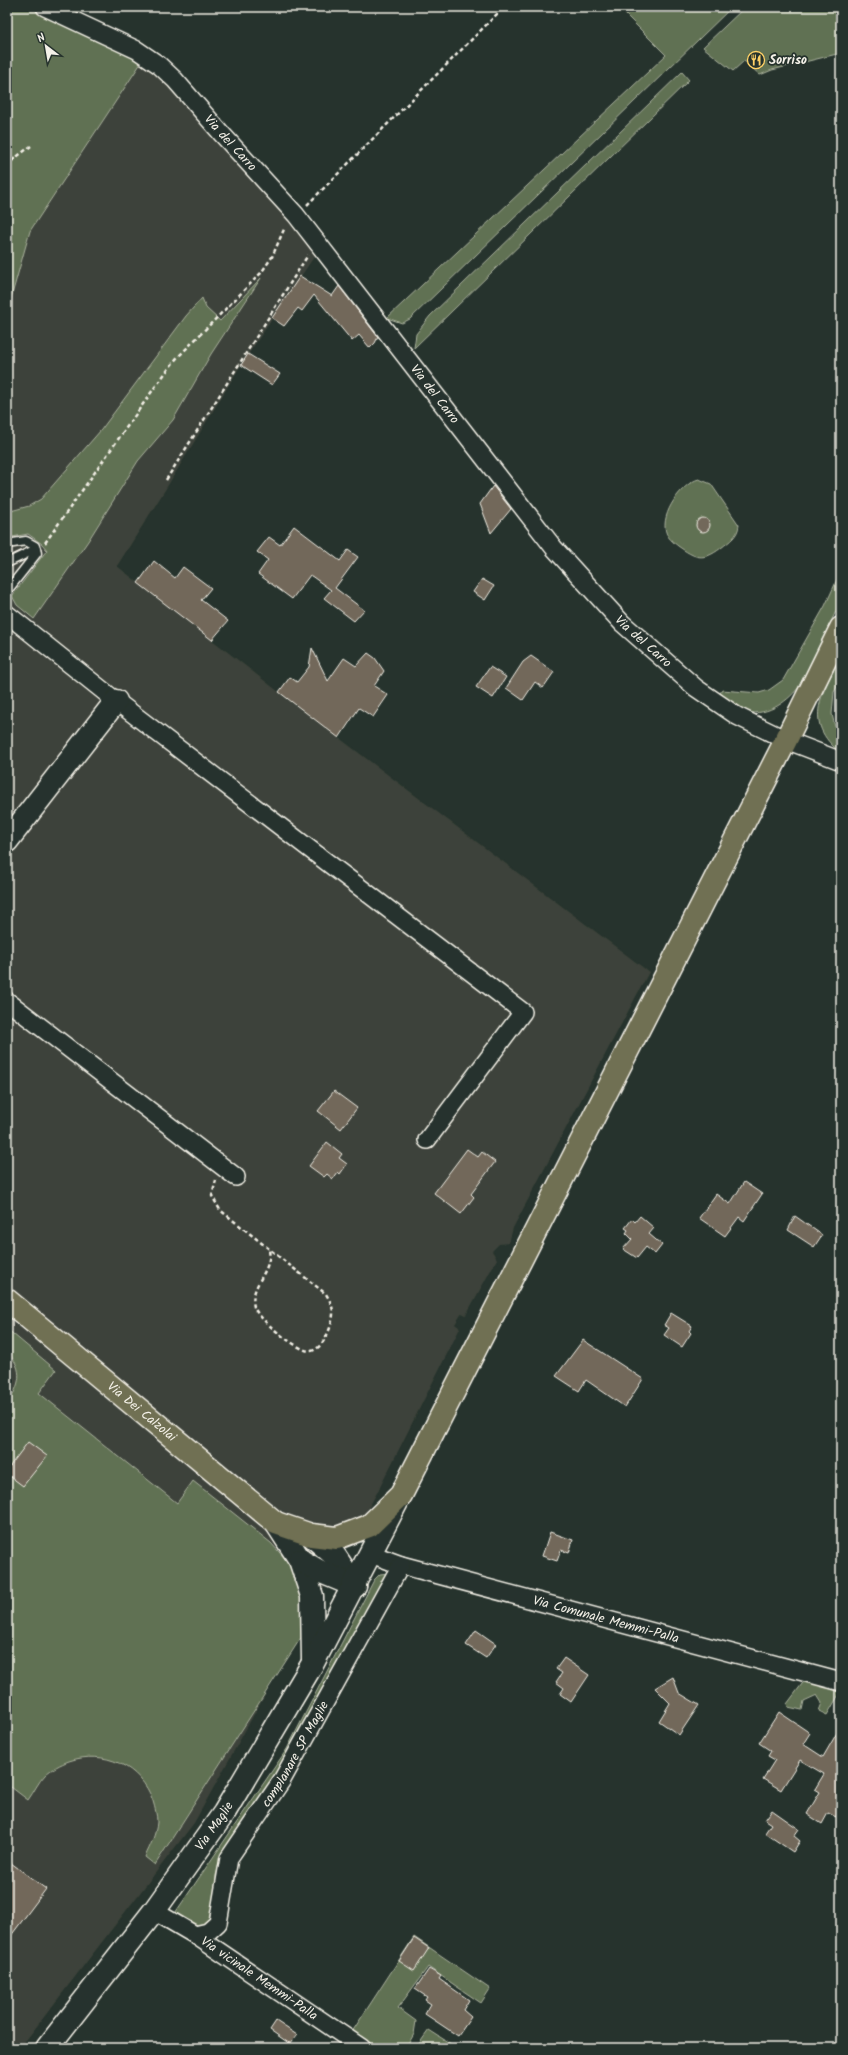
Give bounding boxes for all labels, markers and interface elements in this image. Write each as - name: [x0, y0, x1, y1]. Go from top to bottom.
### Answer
- north arrow: [26, 26, 66, 66]
- text: N: [34, 29, 49, 48]
- restaurant icon: Sorriso: [746, 50, 766, 70]
- place label: Sorriso: [769, 50, 807, 71]
- street label: Via del Carro: [199, 110, 262, 176]
- street label: Via del Carro: [405, 360, 465, 429]
- street label: Via del Carro: [609, 611, 677, 673]
- street label: Via Dei Calzolai: [102, 1376, 182, 1447]
- street label: Via Comunale Memmi-Palla: [530, 1590, 681, 1649]
- street label: complanare SP Maglie: [256, 1697, 334, 1812]
- street label: Via Maglie: [190, 1797, 239, 1855]
- street label: Via vicinale Memmi-Palla: [196, 1931, 322, 2026]

